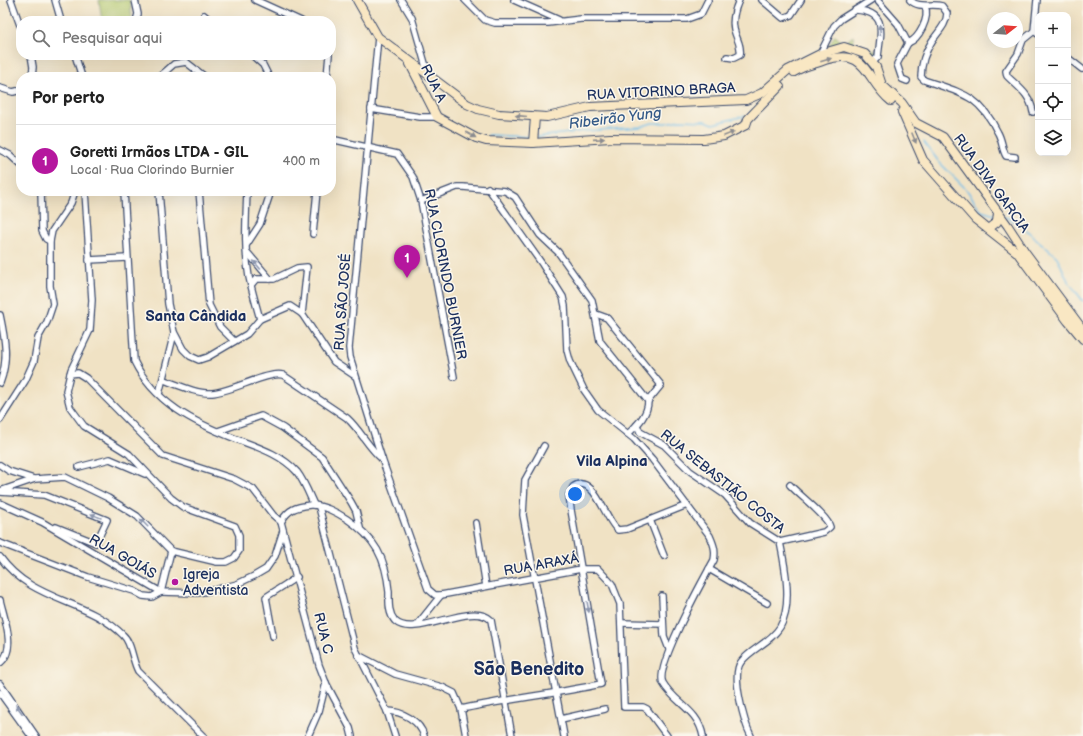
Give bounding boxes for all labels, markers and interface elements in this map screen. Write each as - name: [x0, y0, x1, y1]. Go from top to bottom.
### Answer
- north arrow: [987, 12, 1023, 48]
- map controls: [1035, 12, 1071, 156]
- button: +: [1035, 12, 1071, 48]
- search box: [16, 16, 336, 60]
- one-way arrow: [877, 24, 884, 36]
- icon: search: [30, 27, 52, 49]
- text: Pesquisar aqui: [62, 29, 162, 48]
- button: −: [1035, 48, 1071, 84]
- one-way arrow: [820, 57, 832, 63]
- street label: RUA A: [417, 61, 450, 106]
- street label: RUA VITORINO BRAGA: [586, 79, 736, 104]
- button: locate: [1035, 84, 1071, 120]
- text: Por perto: [32, 88, 105, 108]
- water label: Ribeirão Yung: [568, 103, 663, 134]
- one-way arrow: [515, 112, 527, 119]
- button: layers: [1035, 120, 1071, 156]
- street label: RUA DIVA GARCIA: [950, 130, 1033, 236]
- one-way arrow: [723, 131, 734, 137]
- one-way arrow: [465, 132, 477, 139]
- one-way arrow: [911, 132, 917, 144]
- one-way arrow: [593, 135, 606, 142]
- text: Goretti Irmãos LTDA - GIL: [70, 143, 248, 162]
- text: 1: [42, 153, 48, 169]
- text: 400 m: [283, 153, 320, 169]
- text: Local · Rua Clorindo Burnier: [70, 162, 234, 178]
- street label: RUA CLORINDO BURNIER: [421, 187, 470, 361]
- pin: 1: [394, 245, 420, 278]
- street label: RUA SÃO JOSÉ: [330, 253, 354, 351]
- one-way arrow: [253, 260, 262, 271]
- district label: Santa Cândida: [146, 307, 246, 326]
- street label: RUA SEBASTIÃO COSTA: [657, 425, 789, 537]
- district label: Vila Alpina: [576, 452, 648, 471]
- your location: [565, 484, 585, 504]
- one-way arrow: [90, 513, 102, 519]
- one-way arrow: [139, 518, 149, 528]
- street label: RUA GOIÁS: [86, 529, 160, 583]
- street label: RUA ARAXÁ: [502, 548, 580, 579]
- place label: Igreja Adventista: [183, 566, 248, 599]
- marker: Igreja Adventista: [170, 577, 180, 587]
- one-way arrow: [585, 601, 591, 613]
- street label: RUA C: [310, 611, 337, 656]
- district label: São Benedito: [474, 659, 584, 680]
- one-way arrow: [15, 704, 23, 715]

